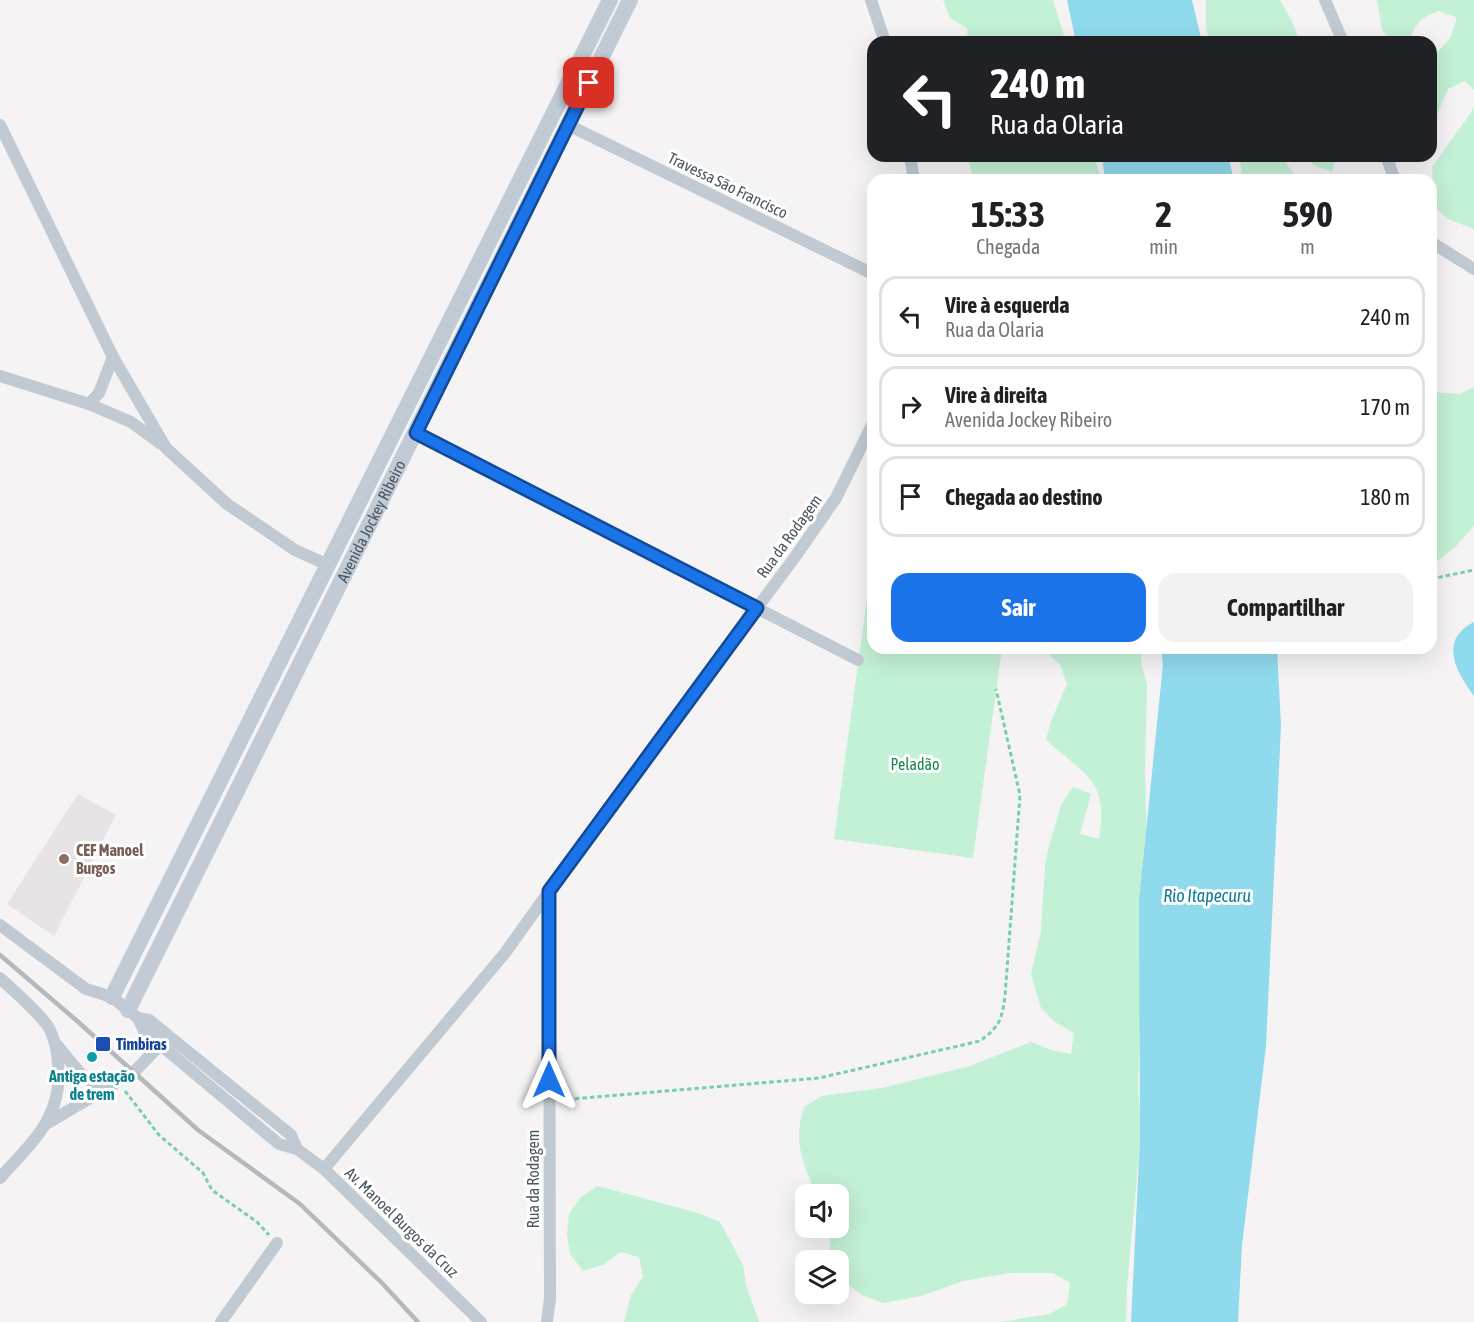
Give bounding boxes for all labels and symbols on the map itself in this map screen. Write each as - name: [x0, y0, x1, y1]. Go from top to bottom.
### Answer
- pin: [563, 57, 614, 108]
- street label: Travessa São Francisco: [665, 148, 791, 222]
- street label: Avenida Jockey Ribeiro: [333, 457, 409, 585]
- street label: Rua da Rodagem: [753, 491, 826, 582]
- park label: Peladão: [890, 755, 940, 773]
- place label: CEF Manoel Burgos: [76, 841, 144, 877]
- marker: CEF Manoel Burgos: [57, 852, 71, 866]
- water label: Rio Itapecuru: [1163, 885, 1251, 906]
- marker: Timbiras: [94, 1035, 112, 1053]
- place label: Timbiras: [116, 1035, 167, 1053]
- position arrow: [517, 1048, 581, 1112]
- marker: Antiga estação de trem: [85, 1050, 99, 1064]
- place label: Antiga estação de trem: [48, 1067, 135, 1103]
- street label: Rua da Rodagem: [524, 1130, 543, 1228]
- street label: Av. Manoel Burgos da Cruz: [341, 1163, 462, 1282]

